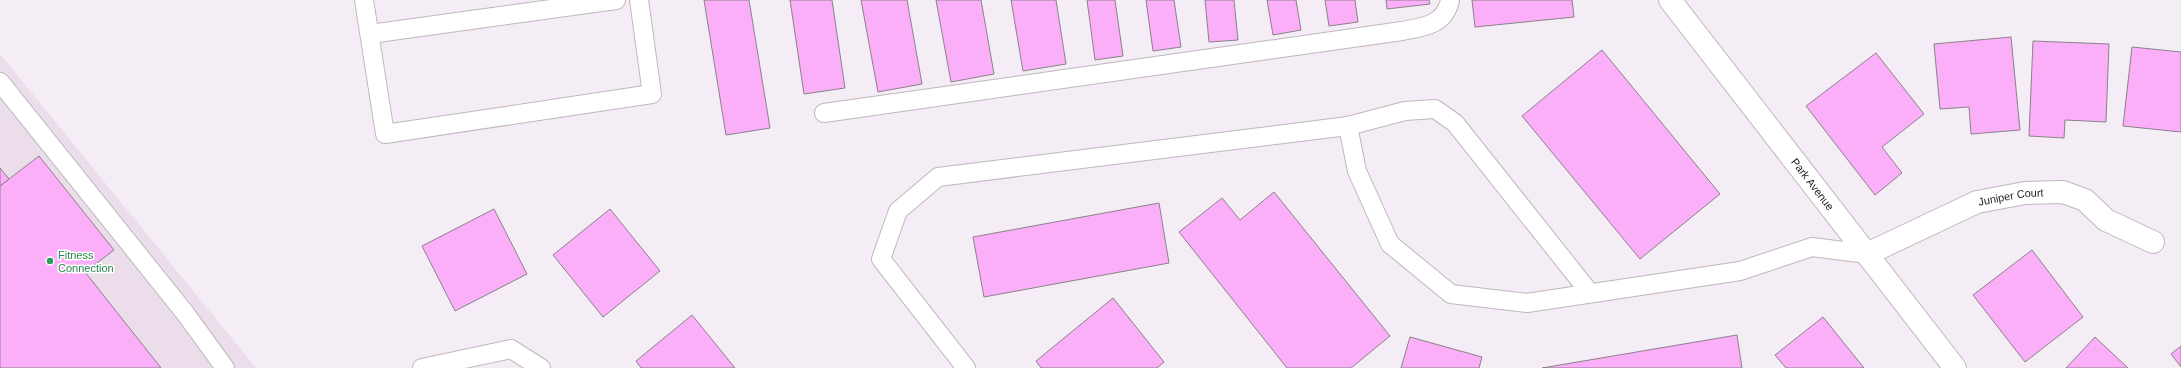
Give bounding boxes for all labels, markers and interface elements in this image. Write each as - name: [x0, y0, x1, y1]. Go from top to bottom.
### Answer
- street label: Park Avenue: [1789, 156, 1836, 212]
- street label: Juniper Court: [1977, 187, 2044, 208]
- place label: Fitness Connection: [58, 249, 114, 274]
- marker: Fitness Connection: [45, 256, 55, 266]

